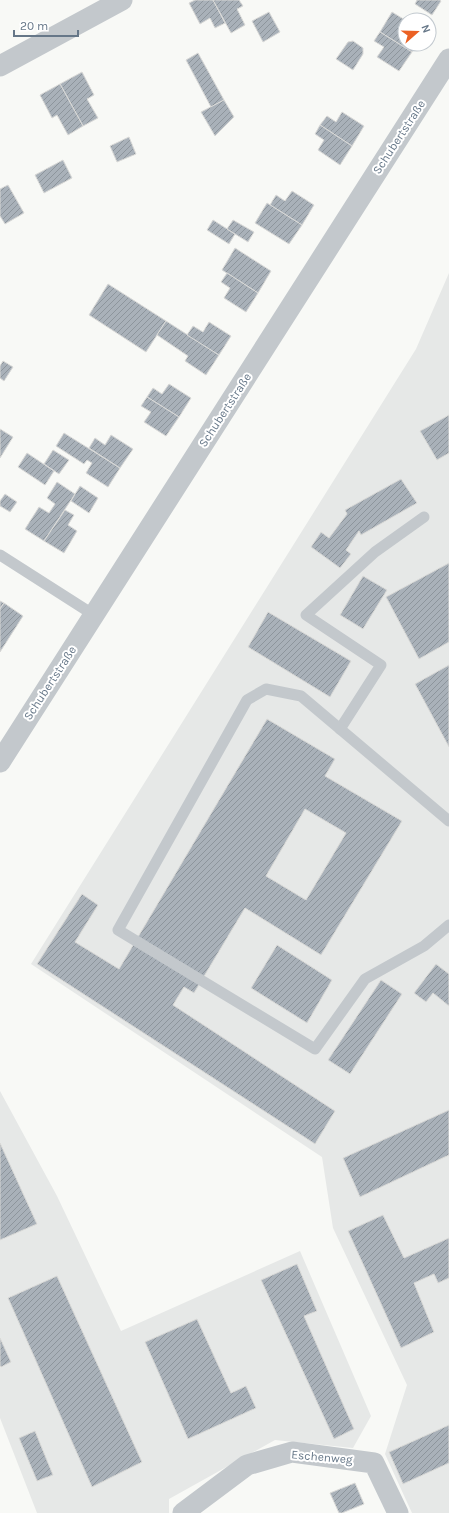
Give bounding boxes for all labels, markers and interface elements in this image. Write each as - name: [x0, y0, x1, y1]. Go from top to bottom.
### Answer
- scale bar: [14, 12, 78, 38]
- north arrow: [397, 12, 437, 52]
- text: 20 m: [20, 19, 48, 33]
- text: N: [418, 23, 433, 35]
- street label: Schubertstraße: [370, 97, 428, 177]
- street label: Schubertstraße: [196, 370, 254, 450]
- street label: Schubertstraße: [21, 643, 79, 723]
- street label: Eschenweg: [291, 1447, 353, 1467]

